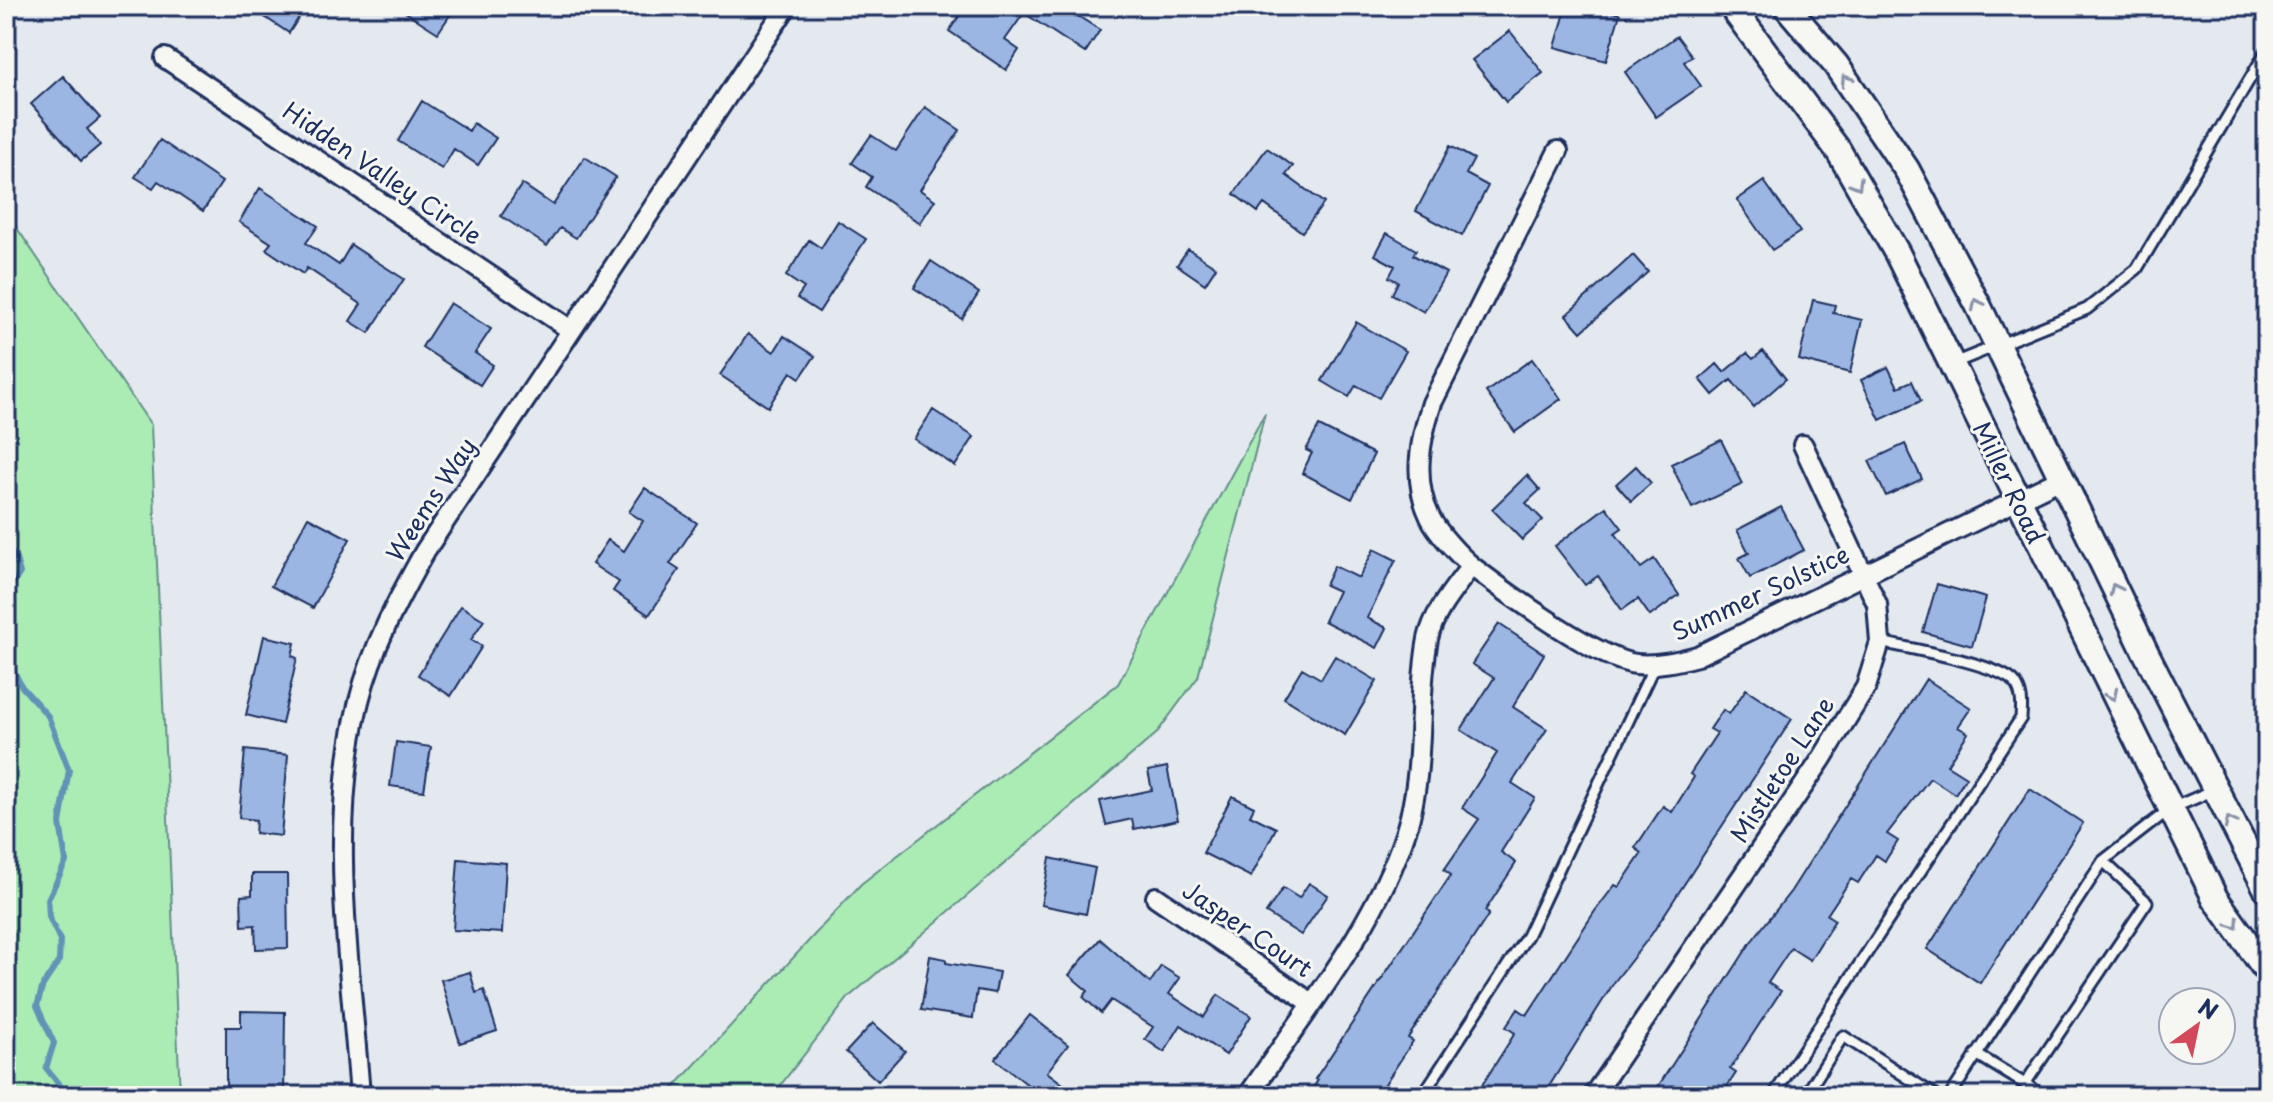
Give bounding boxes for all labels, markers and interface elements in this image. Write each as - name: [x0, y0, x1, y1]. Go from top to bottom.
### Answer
- one-way arrow: [1841, 75, 1856, 89]
- street label: Hidden Valley Circle: [276, 92, 490, 253]
- one-way arrow: [1847, 175, 1863, 190]
- one-way arrow: [1972, 298, 1987, 313]
- street label: Miller Road: [1965, 415, 2055, 549]
- street label: Weems Way: [377, 430, 484, 568]
- street label: Summer Solstice: [1666, 535, 1855, 649]
- one-way arrow: [2109, 582, 2125, 597]
- one-way arrow: [2102, 686, 2118, 701]
- street label: Mistletoe Lane: [1721, 689, 1842, 849]
- one-way arrow: [2224, 815, 2240, 830]
- street label: Jasper Court: [1176, 872, 1320, 985]
- one-way arrow: [2224, 915, 2238, 930]
- north arrow: [2157, 986, 2237, 1066]
- text: N: [2192, 989, 2225, 1027]

